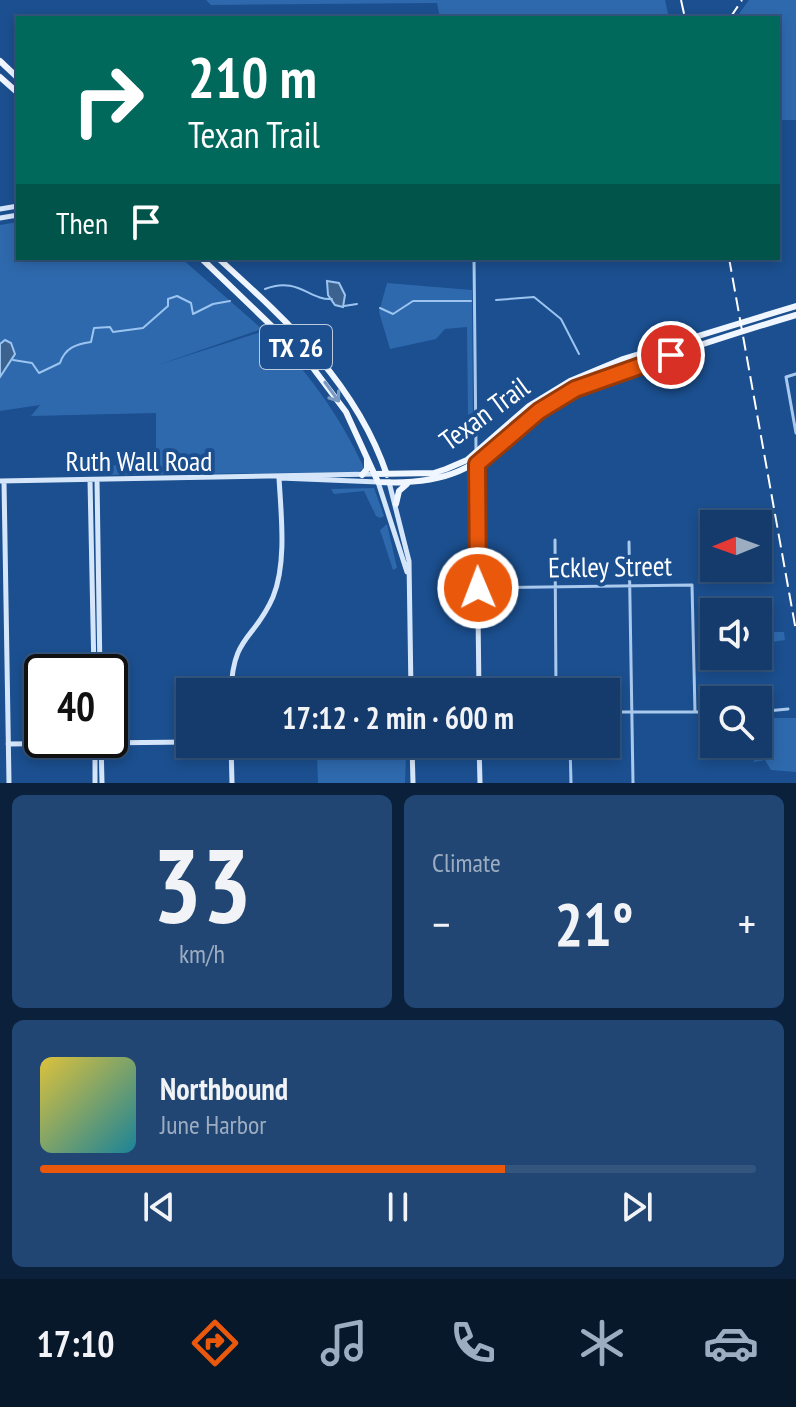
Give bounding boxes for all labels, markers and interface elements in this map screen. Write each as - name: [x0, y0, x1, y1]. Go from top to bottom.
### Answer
- text: 210 m: [188, 41, 317, 113]
- icon: right: [56, 48, 160, 152]
- text: Texan Trail: [188, 111, 320, 158]
- icon: arrive: [124, 200, 168, 244]
- text: Then: [56, 203, 108, 242]
- pin: [637, 321, 705, 389]
- road number: TX 26: [260, 325, 332, 369]
- icon: arrive: [649, 333, 693, 377]
- street label: Texan Trail: [432, 368, 537, 458]
- one-way arrow: [323, 381, 340, 402]
- street label: Ruth Wall Road: [66, 442, 212, 479]
- north arrow: [700, 510, 772, 582]
- map controls: [700, 510, 772, 758]
- position arrow: [436, 546, 520, 630]
- street label: Eckley Street: [548, 546, 673, 586]
- button: sound: [700, 598, 772, 670]
- speed limit sign: 40: [24, 654, 128, 758]
- button: search: [700, 686, 772, 758]
- text: 17:12 · 2 min · 600 m: [282, 698, 514, 737]
- text: 33: [152, 817, 252, 952]
- text: Climate: [432, 846, 501, 879]
- text: 21°: [554, 885, 634, 963]
- text: −: [432, 895, 450, 952]
- text: +: [738, 895, 756, 952]
- text: km/h: [179, 937, 225, 970]
- text: Northbound: [160, 1069, 288, 1108]
- text: June Harbor: [160, 1108, 266, 1141]
- icon: previous: [137, 1185, 181, 1229]
- icon: pause: [376, 1185, 420, 1229]
- icon: next: [615, 1185, 659, 1229]
- icon: directions: [187, 1315, 243, 1371]
- icon: music: [316, 1315, 372, 1371]
- icon: phone: [445, 1315, 501, 1371]
- icon: climate: [574, 1315, 630, 1371]
- icon: car: [703, 1315, 759, 1371]
- text: 17:10: [37, 1320, 114, 1367]

